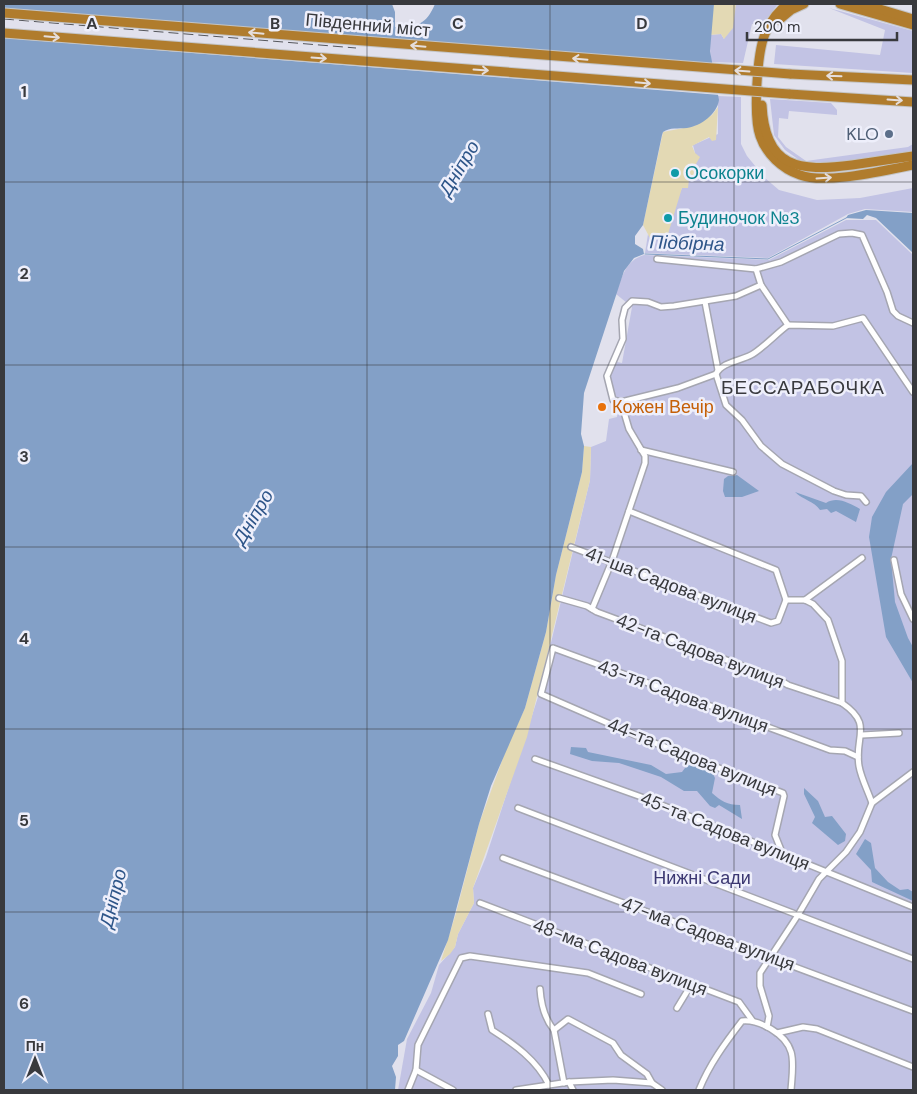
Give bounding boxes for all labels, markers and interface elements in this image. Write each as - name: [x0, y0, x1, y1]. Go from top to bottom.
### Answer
- street label: Південний міст: [305, 8, 431, 42]
- scale bar: [747, 10, 897, 42]
- text: A: [86, 13, 98, 34]
- text: B: [270, 13, 280, 34]
- text: C: [452, 13, 464, 34]
- text: D: [636, 13, 648, 34]
- text: 200 m: [754, 17, 800, 37]
- one-way arrow: [248, 28, 264, 37]
- one-way arrow: [44, 32, 60, 41]
- one-way arrow: [410, 41, 426, 50]
- one-way arrow: [311, 53, 327, 63]
- one-way arrow: [572, 54, 588, 64]
- one-way arrow: [473, 66, 489, 75]
- one-way arrow: [734, 66, 750, 76]
- one-way arrow: [827, 72, 843, 81]
- one-way arrow: [635, 78, 651, 88]
- text: 1: [21, 81, 27, 102]
- one-way arrow: [886, 96, 902, 105]
- place label: KLO: [846, 122, 879, 146]
- marker: KLO: [883, 128, 895, 140]
- water label: Дніпро: [432, 136, 485, 202]
- place label: Осокорки: [685, 161, 764, 185]
- marker: Осокорки: [669, 167, 681, 179]
- one-way arrow: [815, 173, 831, 183]
- place label: Будиночок №3: [678, 206, 800, 230]
- marker: Будиночок №3: [662, 212, 674, 224]
- water label: Підбірна: [649, 229, 725, 257]
- text: 2: [19, 263, 29, 284]
- district label: БЕССАРАБОЧКА: [721, 375, 885, 400]
- place label: Кожен Вечір: [612, 395, 714, 419]
- marker: Кожен Вечір: [596, 401, 608, 413]
- text: 3: [19, 446, 29, 467]
- water label: Дніпро: [226, 485, 279, 551]
- street label: 41-ша Садова вулиця: [582, 541, 760, 629]
- street label: 42-га Садова вулиця: [612, 608, 788, 694]
- text: 4: [19, 628, 29, 649]
- street label: 43-тя Садова вулиця: [594, 654, 772, 738]
- street label: 44-та Садова вулиця: [604, 712, 780, 802]
- street label: 45-та Садова вулиця: [637, 786, 813, 876]
- text: 5: [19, 810, 29, 831]
- water label: Дніпро: [93, 866, 132, 932]
- park label: Нижні Сади: [653, 866, 751, 890]
- street label: 47-ма Садова вулиця: [618, 891, 798, 977]
- street label: 48-ма Садова вулиця: [529, 913, 711, 1001]
- text: 6: [19, 993, 29, 1014]
- north arrow: [10, 1034, 60, 1084]
- text: Пн: [26, 1037, 44, 1055]

